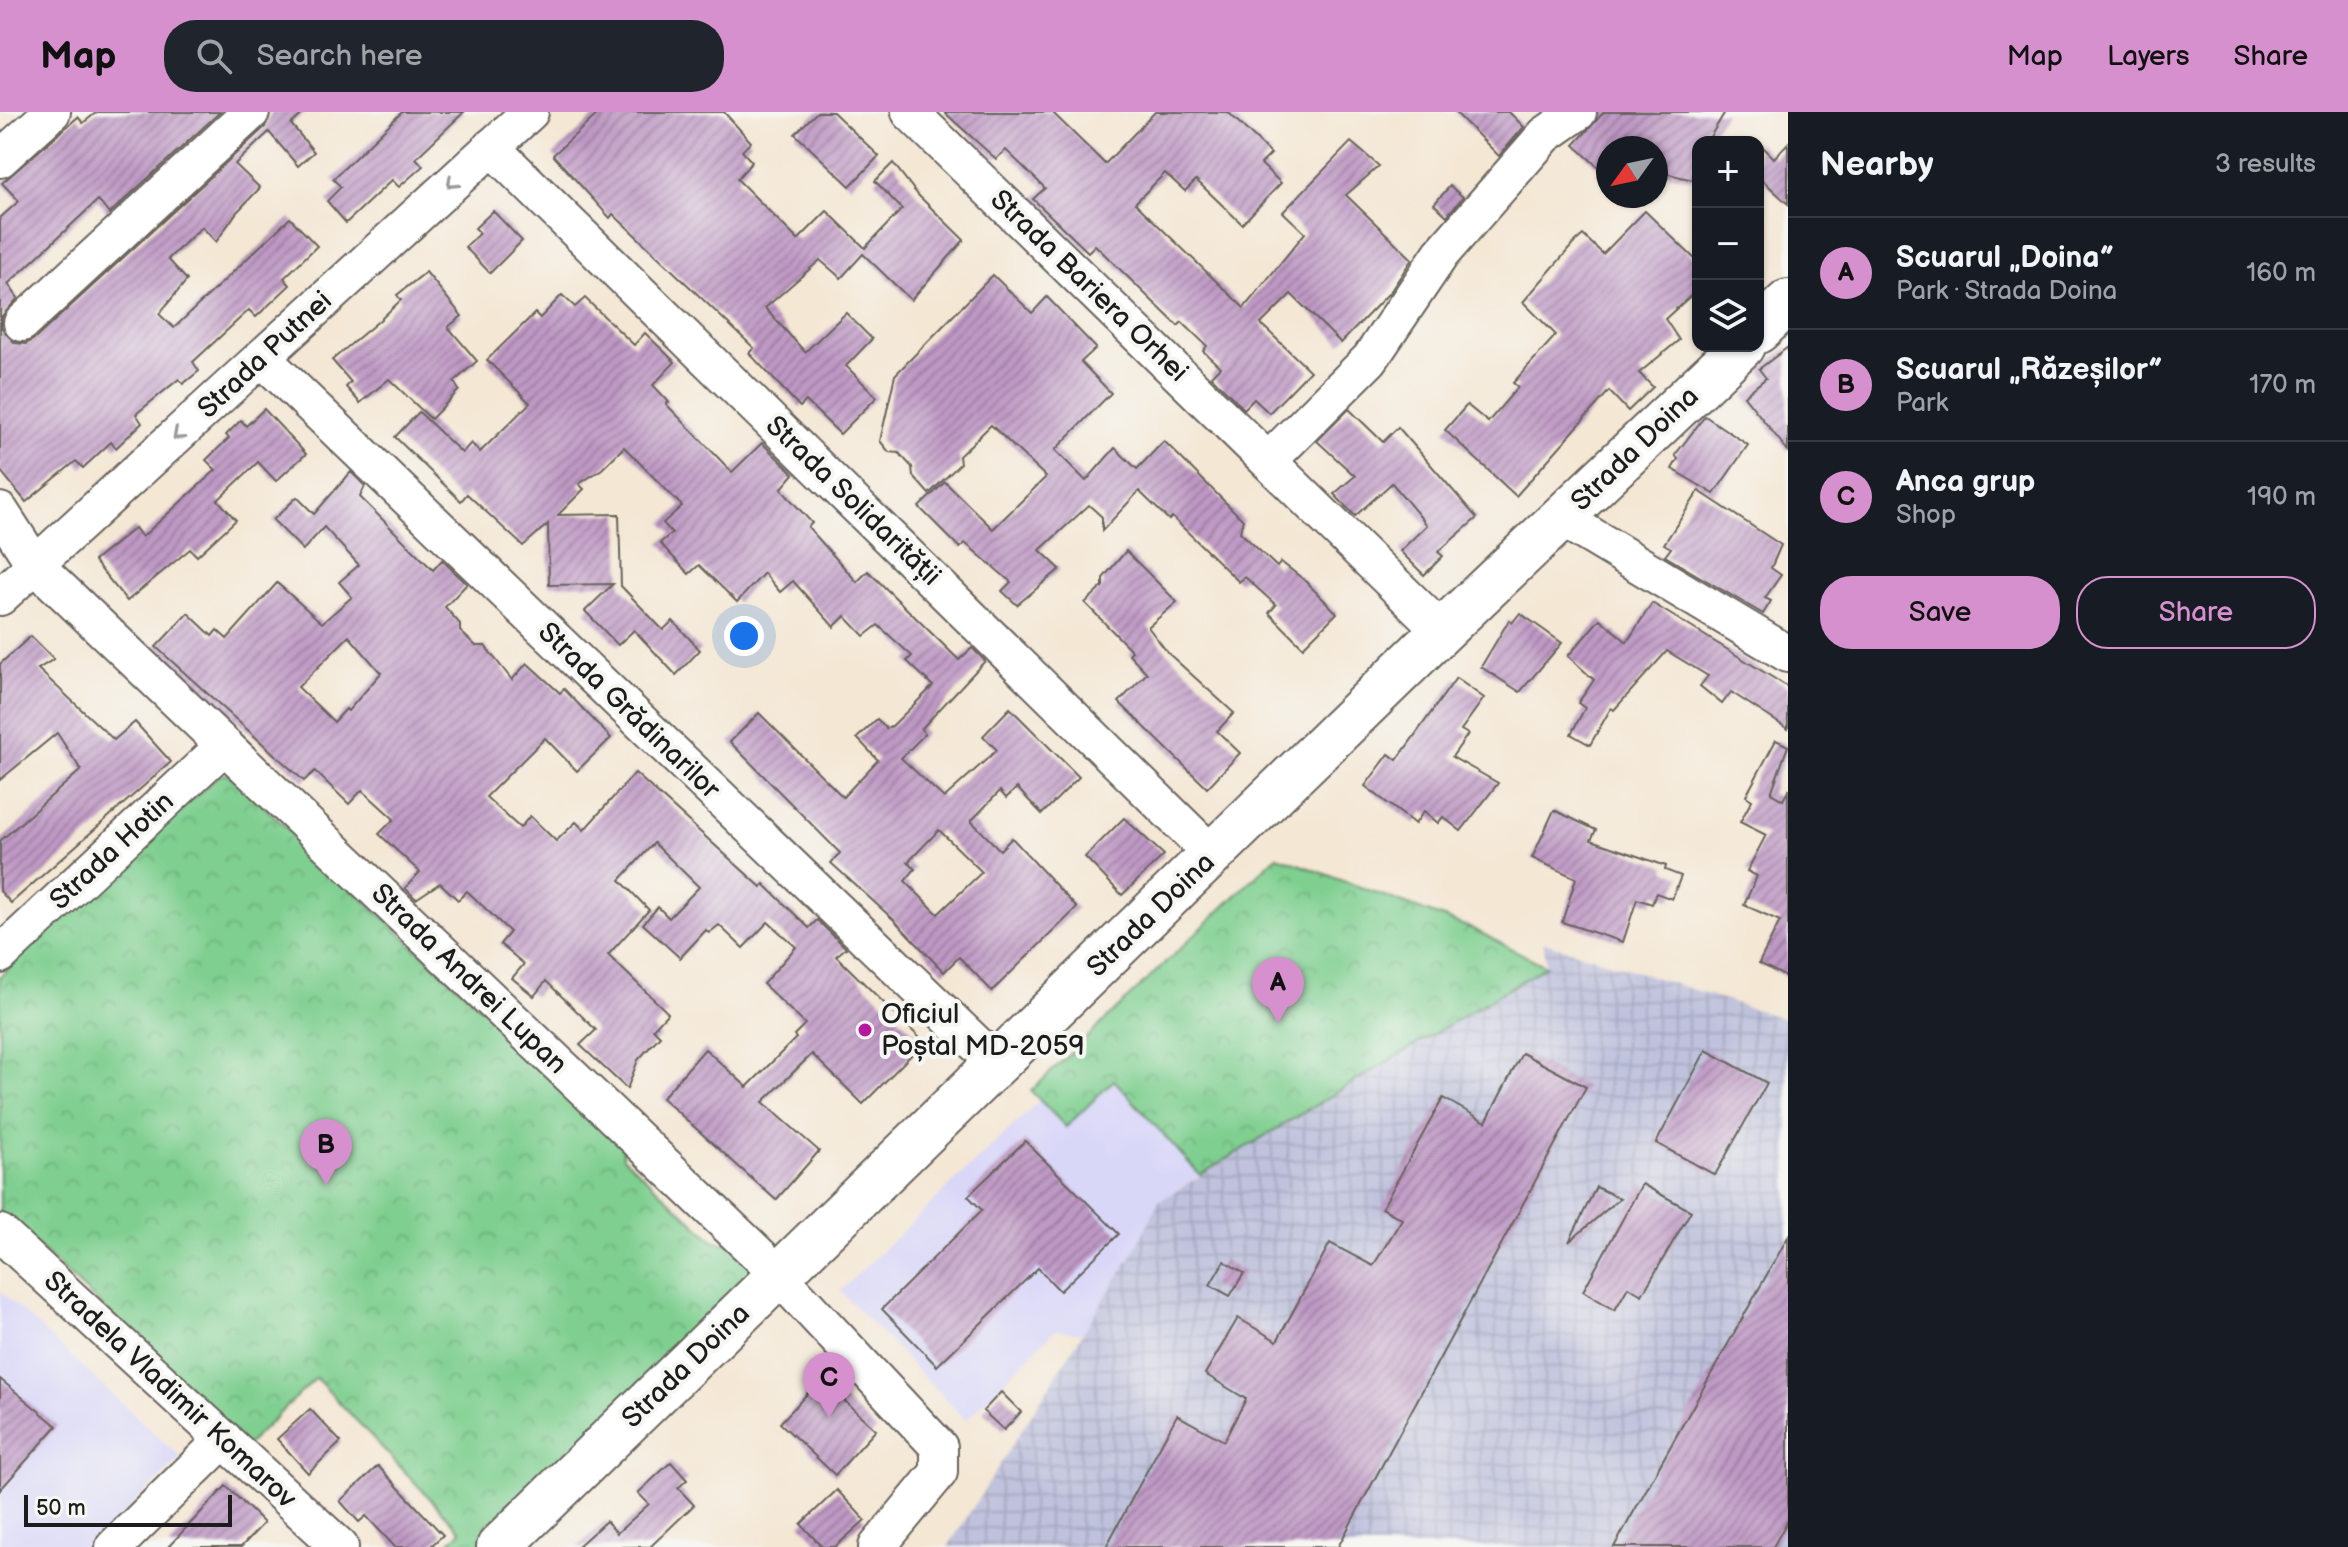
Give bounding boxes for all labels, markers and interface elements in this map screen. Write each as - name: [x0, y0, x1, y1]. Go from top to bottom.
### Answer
- search box: [164, 20, 724, 92]
- text: Map: [40, 34, 116, 79]
- icon: search: [192, 34, 236, 78]
- text: Search here: [256, 38, 423, 74]
- text: Map: [2007, 40, 2063, 73]
- text: Layers: [2107, 40, 2190, 73]
- text: Share: [2234, 40, 2308, 73]
- north arrow: [1596, 136, 1668, 208]
- map controls: [1692, 136, 1764, 352]
- button: +: [1692, 136, 1764, 208]
- text: Nearby: [1820, 144, 1934, 185]
- text: 3 results: [2215, 149, 2316, 180]
- one-way arrow: [446, 174, 461, 188]
- street label: Strada Bariera Orhei: [983, 183, 1195, 389]
- button: −: [1692, 208, 1764, 280]
- text: Scuarul „Doina”: [1896, 240, 2114, 276]
- text: A: [1838, 258, 1854, 289]
- text: 160 m: [2246, 258, 2316, 289]
- text: Park · Strada Doina: [1896, 276, 2117, 307]
- button: layers: [1692, 280, 1764, 352]
- street label: Strada Putnei: [191, 285, 339, 425]
- text: Scuarul „Răzeșilor”: [1896, 352, 2163, 388]
- text: B: [1837, 370, 1855, 401]
- text: 170 m: [2249, 370, 2316, 401]
- street label: Strada Doina: [1564, 380, 1706, 518]
- text: Park: [1896, 388, 1948, 419]
- street label: Strada Solidarității: [759, 409, 947, 593]
- one-way arrow: [172, 425, 187, 439]
- text: Anca grup: [1896, 464, 2035, 500]
- text: C: [1837, 482, 1855, 513]
- text: 190 m: [2247, 482, 2316, 513]
- text: Shop: [1896, 500, 1956, 531]
- button: Save: [1820, 576, 2060, 649]
- button: Share: [2076, 576, 2316, 649]
- street label: Strada Grădinarilor: [531, 616, 727, 807]
- your location: [724, 616, 764, 656]
- street label: Strada Hotin: [43, 785, 181, 917]
- street label: Strada Doina: [1080, 846, 1222, 984]
- street label: Strada Andrei Lupan: [364, 877, 574, 1081]
- pin: A: [1252, 957, 1304, 1023]
- place label: Oficiul Poștal MD-2059: [881, 998, 1085, 1063]
- marker: Oficiul Poștal MD-2059: [856, 1021, 874, 1039]
- pin: B: [300, 1119, 352, 1185]
- street label: Stradela Vladimir Komarov: [37, 1264, 303, 1516]
- street label: Strada Doina: [615, 1297, 757, 1435]
- pin: C: [803, 1352, 855, 1418]
- scale bar: [24, 1491, 232, 1527]
- text: 50 m: [36, 1495, 86, 1522]

